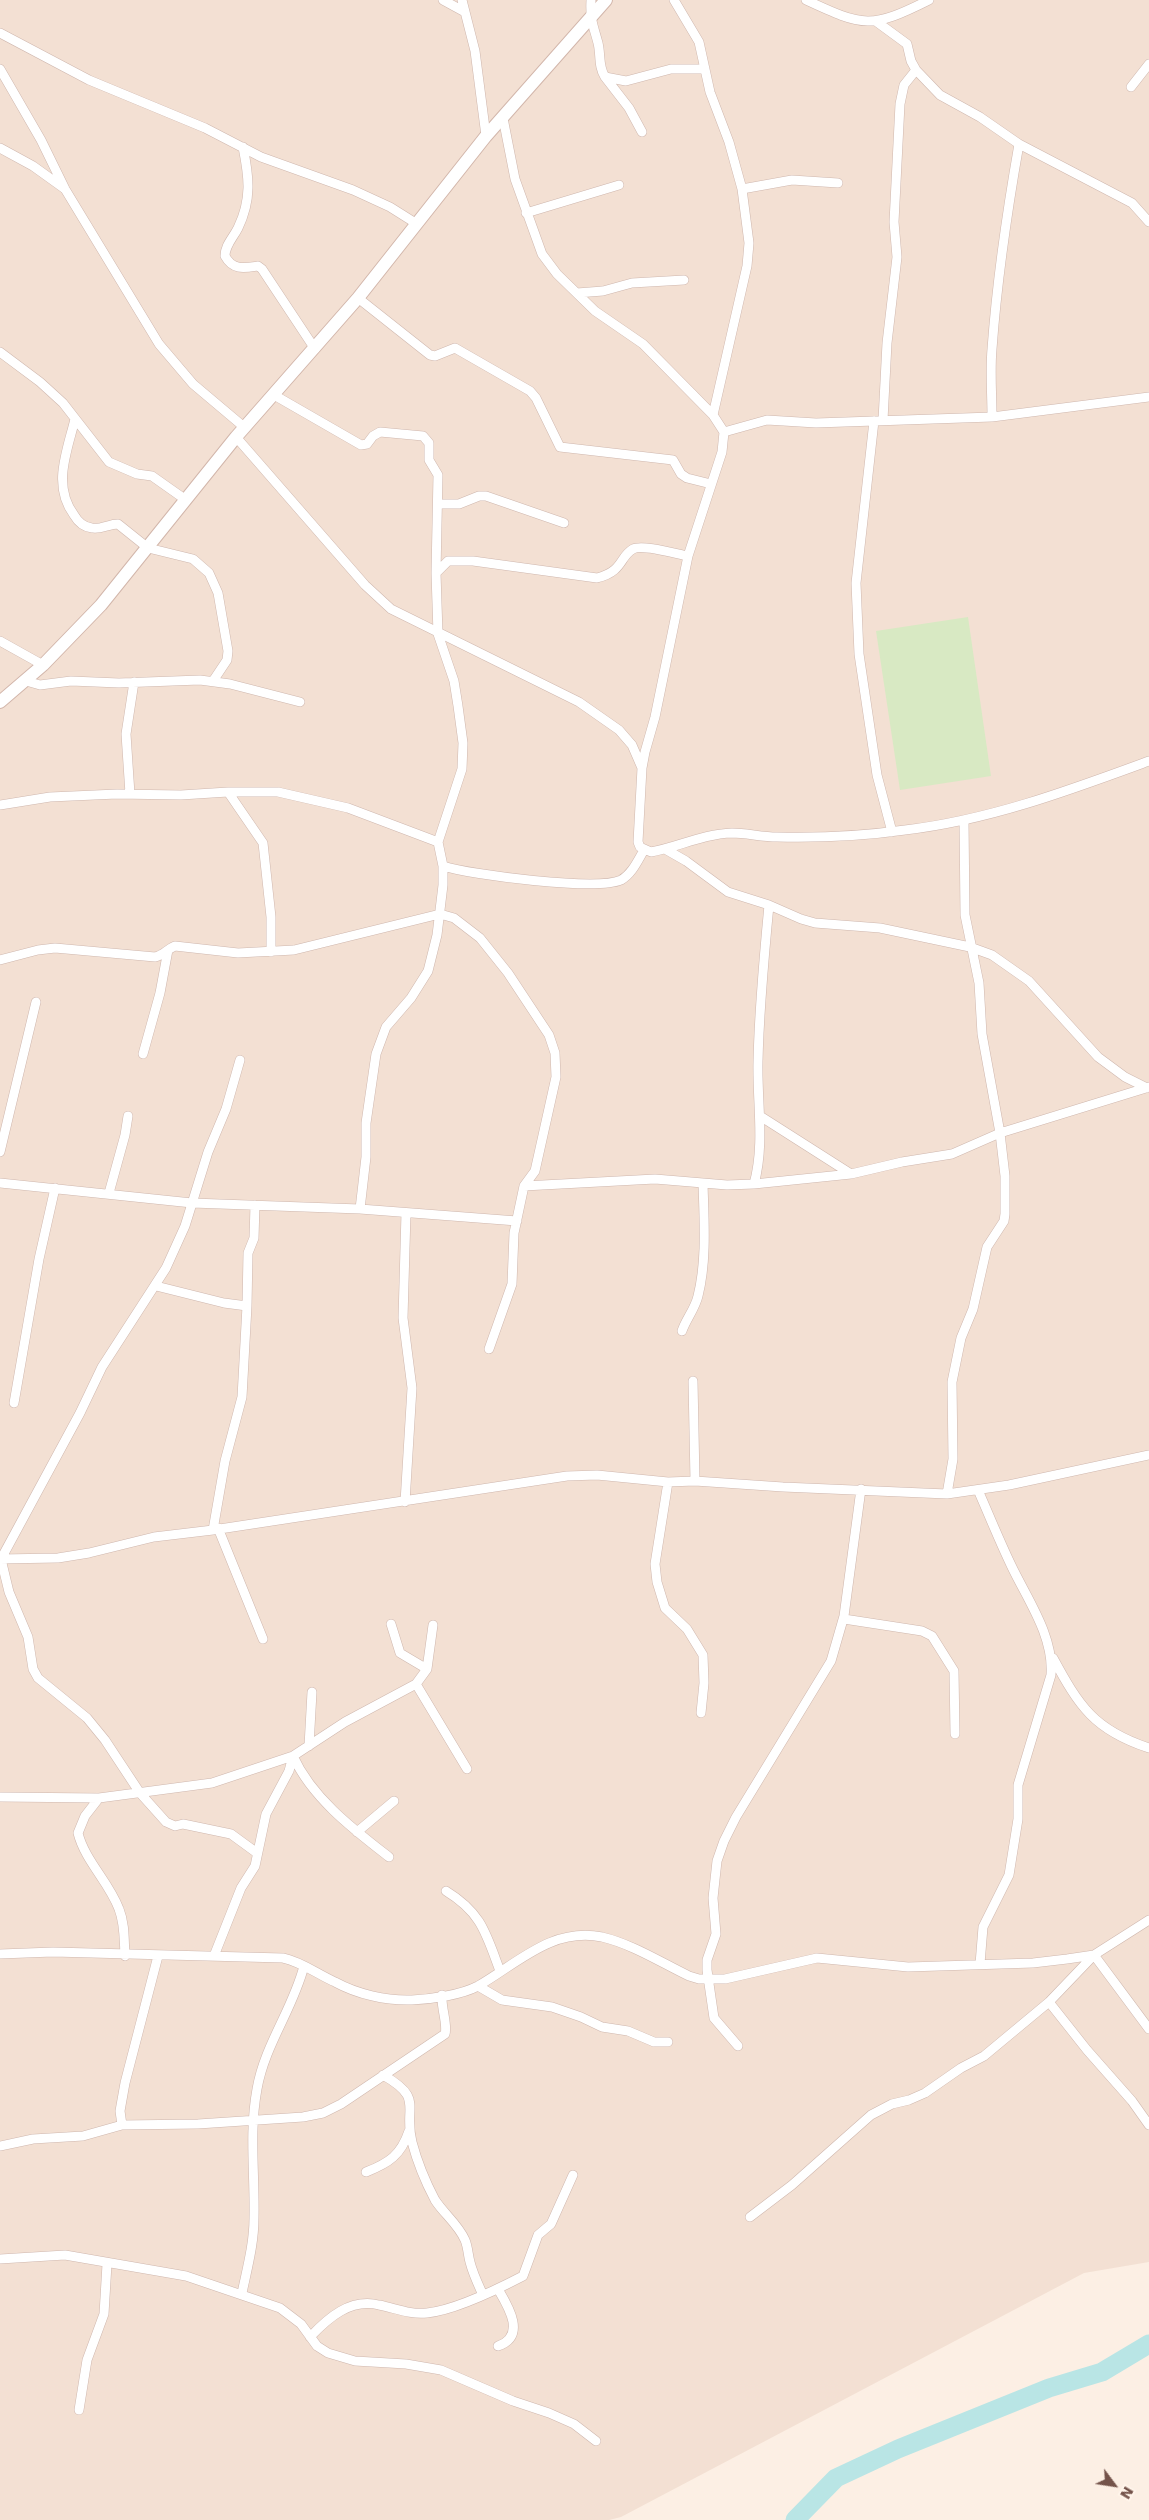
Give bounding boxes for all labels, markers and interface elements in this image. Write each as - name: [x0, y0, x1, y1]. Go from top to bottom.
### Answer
- north arrow: [1089, 2460, 1139, 2510]
- text: N: [1117, 2484, 1137, 2502]

